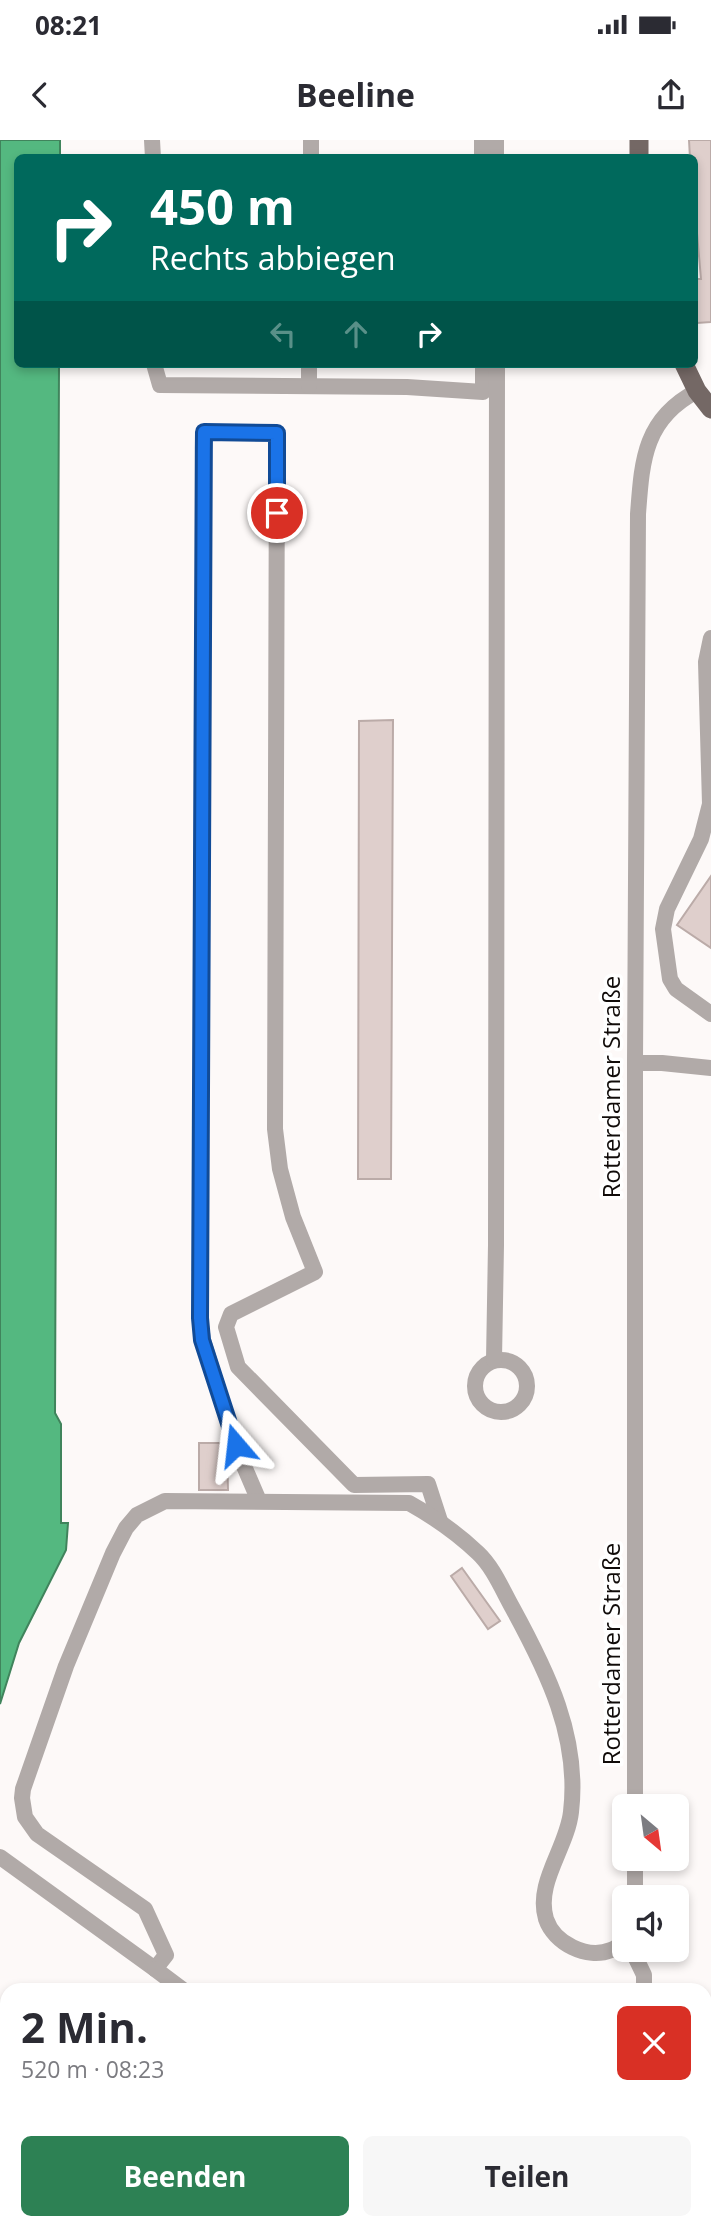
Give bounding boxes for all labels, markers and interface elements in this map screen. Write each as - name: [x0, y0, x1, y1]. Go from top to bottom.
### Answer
- text: 08:21: [35, 7, 102, 43]
- text: Beeline: [296, 73, 415, 116]
- icon: back: [21, 76, 59, 114]
- icon: share: [652, 76, 690, 114]
- text: 450 m: [150, 173, 295, 239]
- icon: right: [35, 182, 126, 273]
- text: Rechts abbiegen: [150, 236, 396, 279]
- icon: left: [264, 315, 302, 353]
- icon: ahead: [337, 315, 375, 353]
- icon: right: [410, 315, 448, 353]
- pin: [247, 483, 307, 543]
- icon: arrive: [258, 494, 296, 532]
- street label: Rotterdamer Straße: [594, 976, 627, 1198]
- position arrow: [199, 1408, 273, 1482]
- street label: Rotterdamer Straße: [594, 1543, 627, 1765]
- north arrow: [612, 1794, 690, 1871]
- map controls: [612, 1794, 689, 1962]
- button: sound: [612, 1885, 689, 1962]
- text: 2 Min.: [21, 1998, 148, 2055]
- button: close: [617, 2006, 691, 2080]
- text: 520 m · 08:23: [21, 2053, 164, 2085]
- button: Beenden: [21, 2136, 349, 2216]
- button: Teilen: [363, 2136, 691, 2216]

